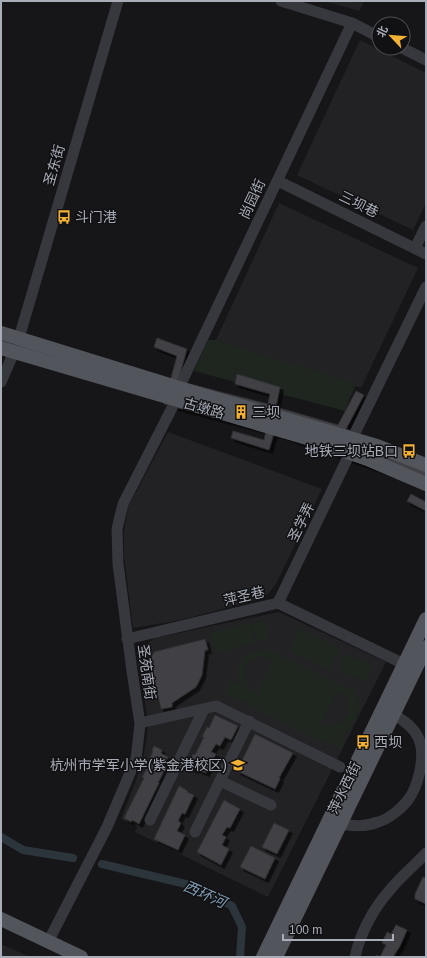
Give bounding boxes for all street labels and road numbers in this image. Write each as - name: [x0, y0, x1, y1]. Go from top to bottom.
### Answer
- street label: 圣东街: [41, 143, 67, 187]
- street label: 尚园街: [236, 177, 268, 221]
- street label: 三坝巷: [337, 188, 381, 220]
- street label: 古墩路: [182, 395, 226, 421]
- street label: 圣学弄: [285, 500, 317, 544]
- street label: 萍圣巷: [222, 583, 266, 609]
- street label: 圣苑南街: [135, 643, 159, 701]
- street label: 萍水西街: [325, 759, 363, 817]

